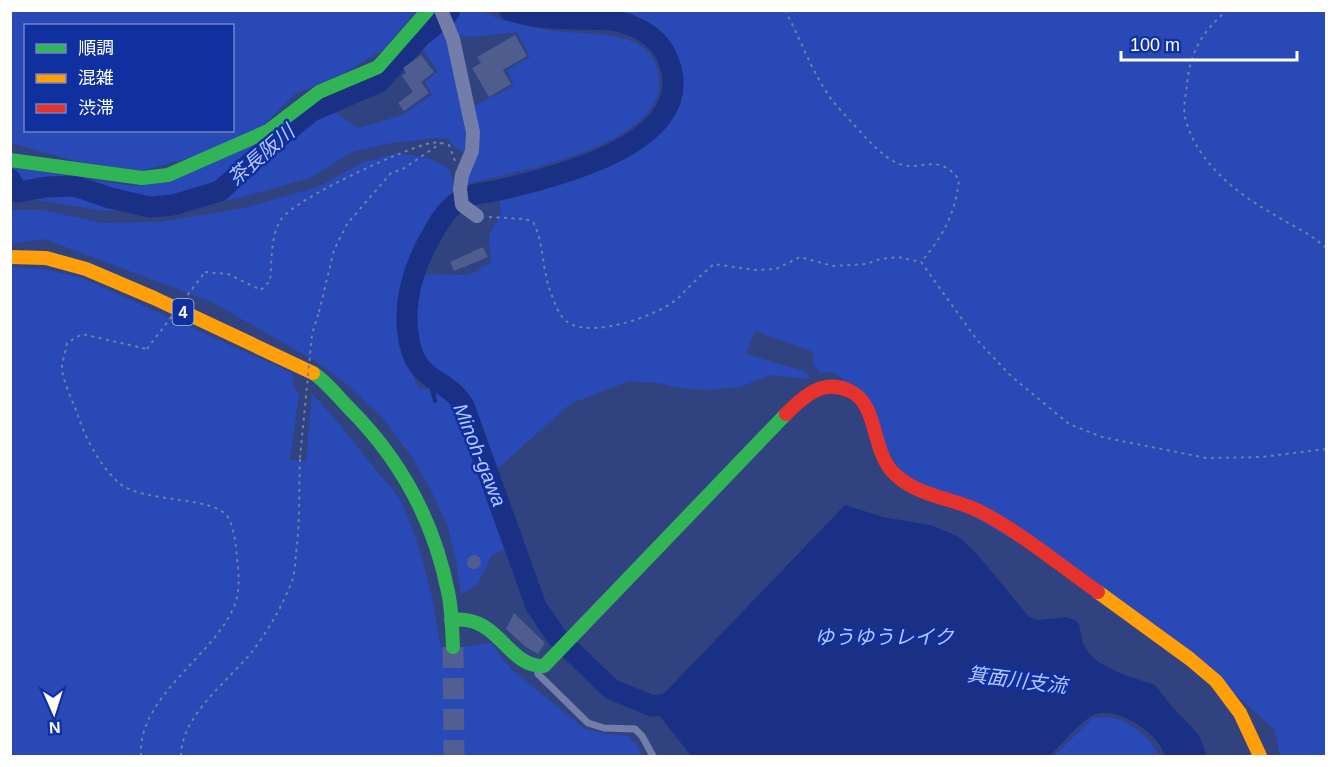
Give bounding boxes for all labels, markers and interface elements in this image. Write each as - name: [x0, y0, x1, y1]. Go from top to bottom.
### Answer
- legend: [24, 24, 234, 132]
- scale bar: [1121, 24, 1296, 62]
- text: 100 m: [1130, 35, 1180, 55]
- text: 順調: [78, 38, 114, 58]
- text: 混雑: [78, 68, 114, 88]
- text: 渋滞: [78, 98, 114, 118]
- water label: 茶長阪川: [224, 119, 300, 190]
- road number: 4: [172, 299, 194, 325]
- water label: Minoh-gawa: [449, 400, 511, 510]
- water label: ゆうゆうレイク: [814, 626, 955, 648]
- water label: 箕面川支流: [966, 663, 1071, 697]
- north arrow: [24, 683, 84, 743]
- text: N: [49, 719, 61, 736]

